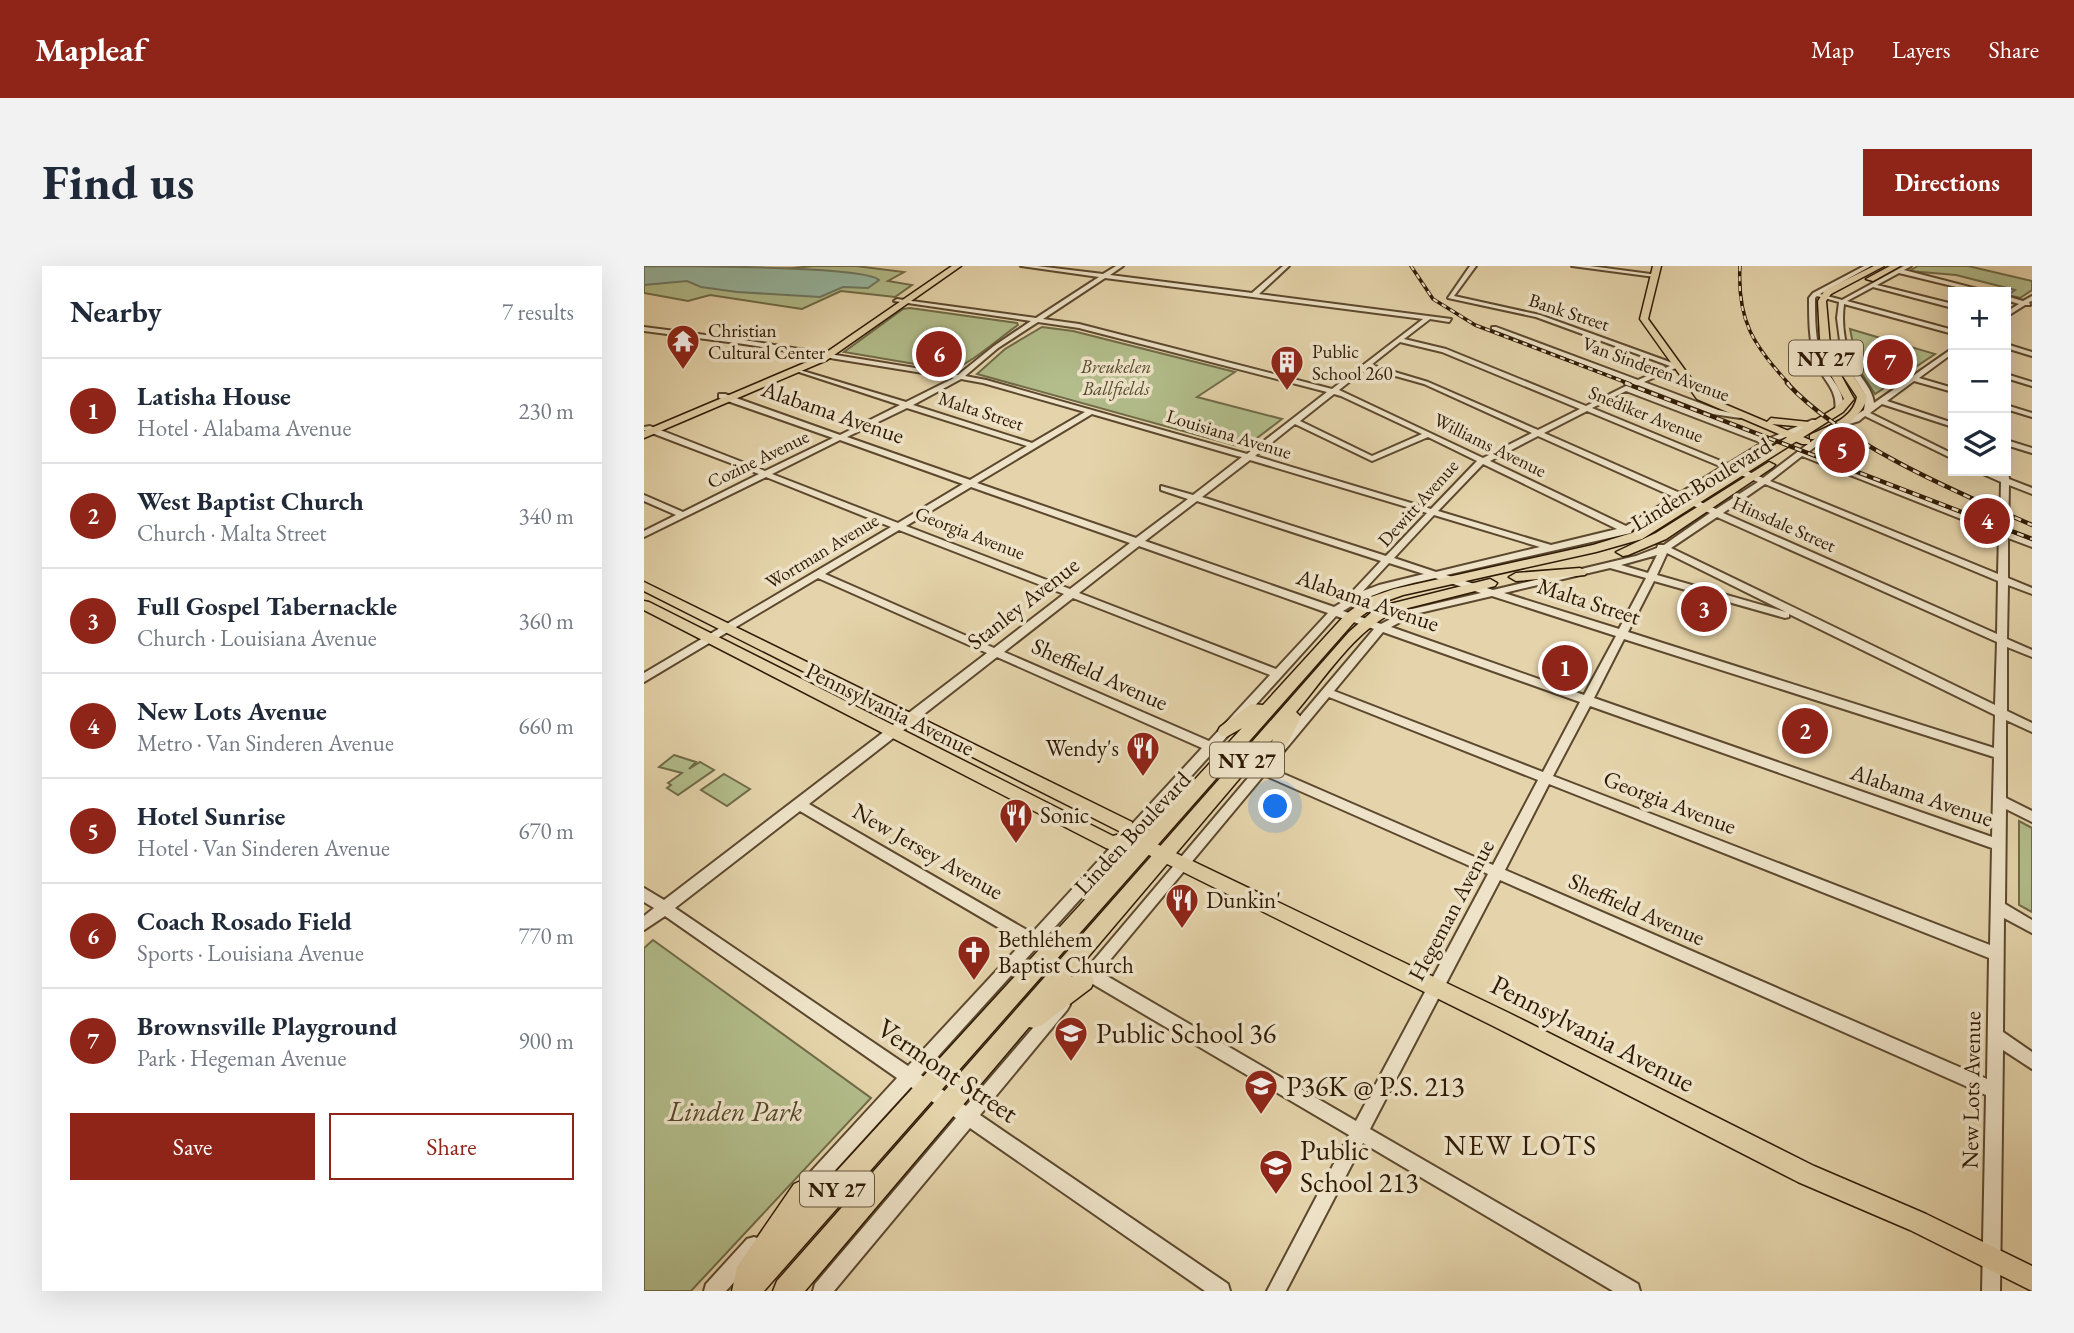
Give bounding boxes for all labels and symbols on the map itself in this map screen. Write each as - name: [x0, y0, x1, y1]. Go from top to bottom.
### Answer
- street label: Bank Street: [1526, 287, 1612, 337]
- place label: Christian Cultural Center: [708, 318, 826, 365]
- temple icon: Christian Cultural Center: [664, 322, 702, 371]
- pin: 6: [916, 328, 962, 380]
- street label: Van Sinderen Avenue: [1579, 331, 1733, 407]
- pin: 7: [1867, 336, 1913, 388]
- place label: Public School 260: [1312, 339, 1393, 386]
- road number: NY 27: [1789, 340, 1863, 376]
- building icon: Public School 260: [1268, 343, 1306, 392]
- park label: Breukelen Ballfields: [1080, 354, 1151, 401]
- street label: Alabama Avenue: [757, 373, 908, 450]
- street label: Snediker Avenue: [1585, 380, 1707, 448]
- street label: Malta Street: [935, 386, 1027, 436]
- street label: Louisiana Avenue: [1163, 403, 1295, 465]
- street label: Williams Avenue: [1430, 407, 1550, 483]
- street label: Cozine Avenue: [703, 424, 813, 494]
- pin: 5: [1819, 424, 1865, 476]
- street label: Linden Boulevard: [1625, 430, 1777, 538]
- street label: Dewitt Avenue: [1372, 454, 1464, 552]
- street label: Hinsdale Street: [1728, 490, 1840, 558]
- pin: 4: [1964, 495, 2010, 547]
- street label: Georgia Avenue: [912, 501, 1028, 565]
- street label: Wortman Avenue: [761, 507, 883, 595]
- street label: Stanley Avenue: [961, 550, 1085, 656]
- street label: Alabama Avenue: [1292, 561, 1443, 638]
- street label: Malta Street: [1534, 570, 1645, 632]
- pin: 3: [1681, 583, 1727, 635]
- street label: Sheffield Avenue: [1027, 631, 1173, 717]
- pin: 1: [1542, 642, 1588, 694]
- street label: Pennsylvania Avenue: [801, 655, 979, 763]
- pin: 2: [1782, 705, 1828, 757]
- restaurant icon: Wendy's: [1124, 729, 1162, 778]
- place label: Wendy's: [1045, 733, 1119, 763]
- road number: NY 27: [1210, 742, 1284, 778]
- street label: Alabama Avenue: [1846, 756, 1997, 833]
- street label: Georgia Avenue: [1599, 763, 1741, 841]
- street label: Linden Boulevard: [1067, 765, 1197, 901]
- your location: [1258, 789, 1292, 823]
- street label: New Jersey Avenue: [847, 796, 1009, 906]
- restaurant icon: Sonic: [997, 796, 1035, 845]
- place label: Sonic: [1040, 800, 1089, 830]
- street label: Hegeman Avenue: [1401, 834, 1501, 986]
- street label: Sheffield Avenue: [1564, 866, 1710, 952]
- restaurant icon: Dunkin': [1163, 881, 1201, 930]
- place label: Dunkin': [1206, 885, 1281, 915]
- place label: Bethlehem Baptist Church: [998, 924, 1134, 980]
- church icon: Bethlehem Baptist Church: [955, 933, 993, 982]
- street label: Pennsylvania Avenue: [1485, 966, 1701, 1100]
- street label: Vermont Street: [871, 1010, 1026, 1131]
- street label: New Lots Avenue: [1955, 1011, 1987, 1169]
- school or university icon: Public School 36: [1052, 1014, 1090, 1063]
- place label: Public School 36: [1096, 1015, 1276, 1051]
- school or university icon: P36K @ P.S. 213: [1242, 1067, 1280, 1116]
- place label: P36K @ P.S. 213: [1286, 1068, 1465, 1104]
- park label: Linden Park: [667, 1093, 802, 1129]
- district label: NEW LOTS: [1444, 1127, 1598, 1163]
- place label: Public School 213: [1300, 1132, 1419, 1200]
- school or university icon: Public School 213: [1257, 1147, 1295, 1196]
- road number: NY 27: [800, 1172, 874, 1206]

